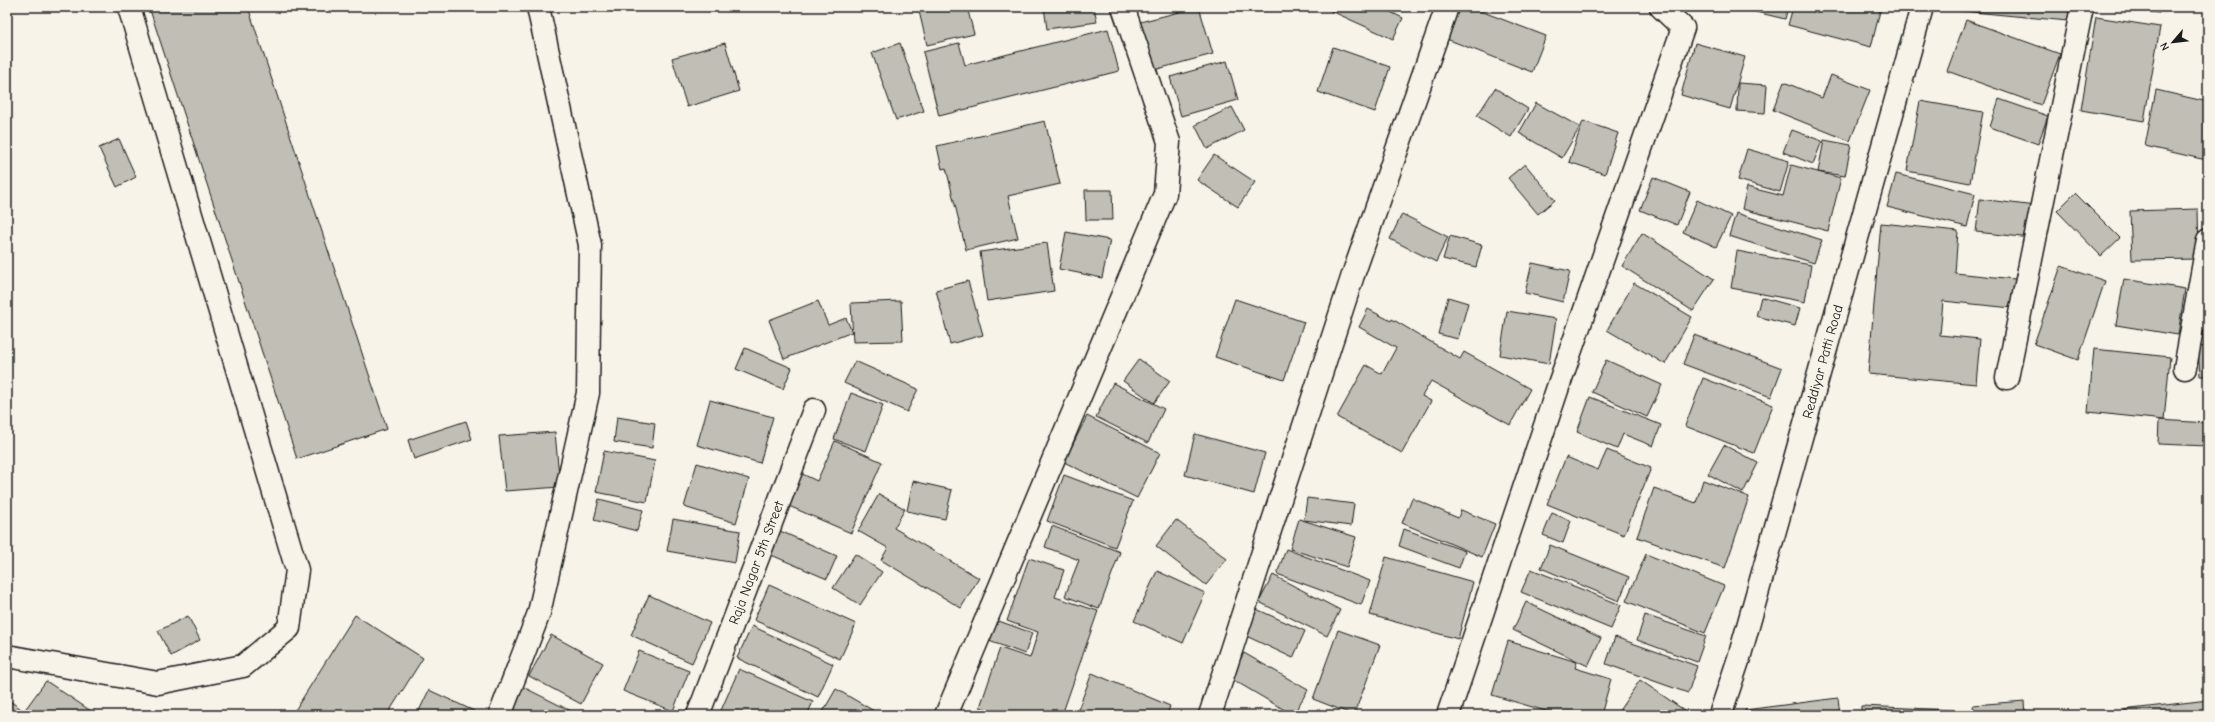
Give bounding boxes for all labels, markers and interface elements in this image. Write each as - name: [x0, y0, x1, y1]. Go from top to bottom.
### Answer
- north arrow: [2153, 22, 2193, 62]
- text: N: [2157, 40, 2172, 53]
- street label: Reddiyar Patti Road: [1798, 303, 1846, 420]
- street label: Raja Nagar 5th Street: [725, 498, 788, 627]

